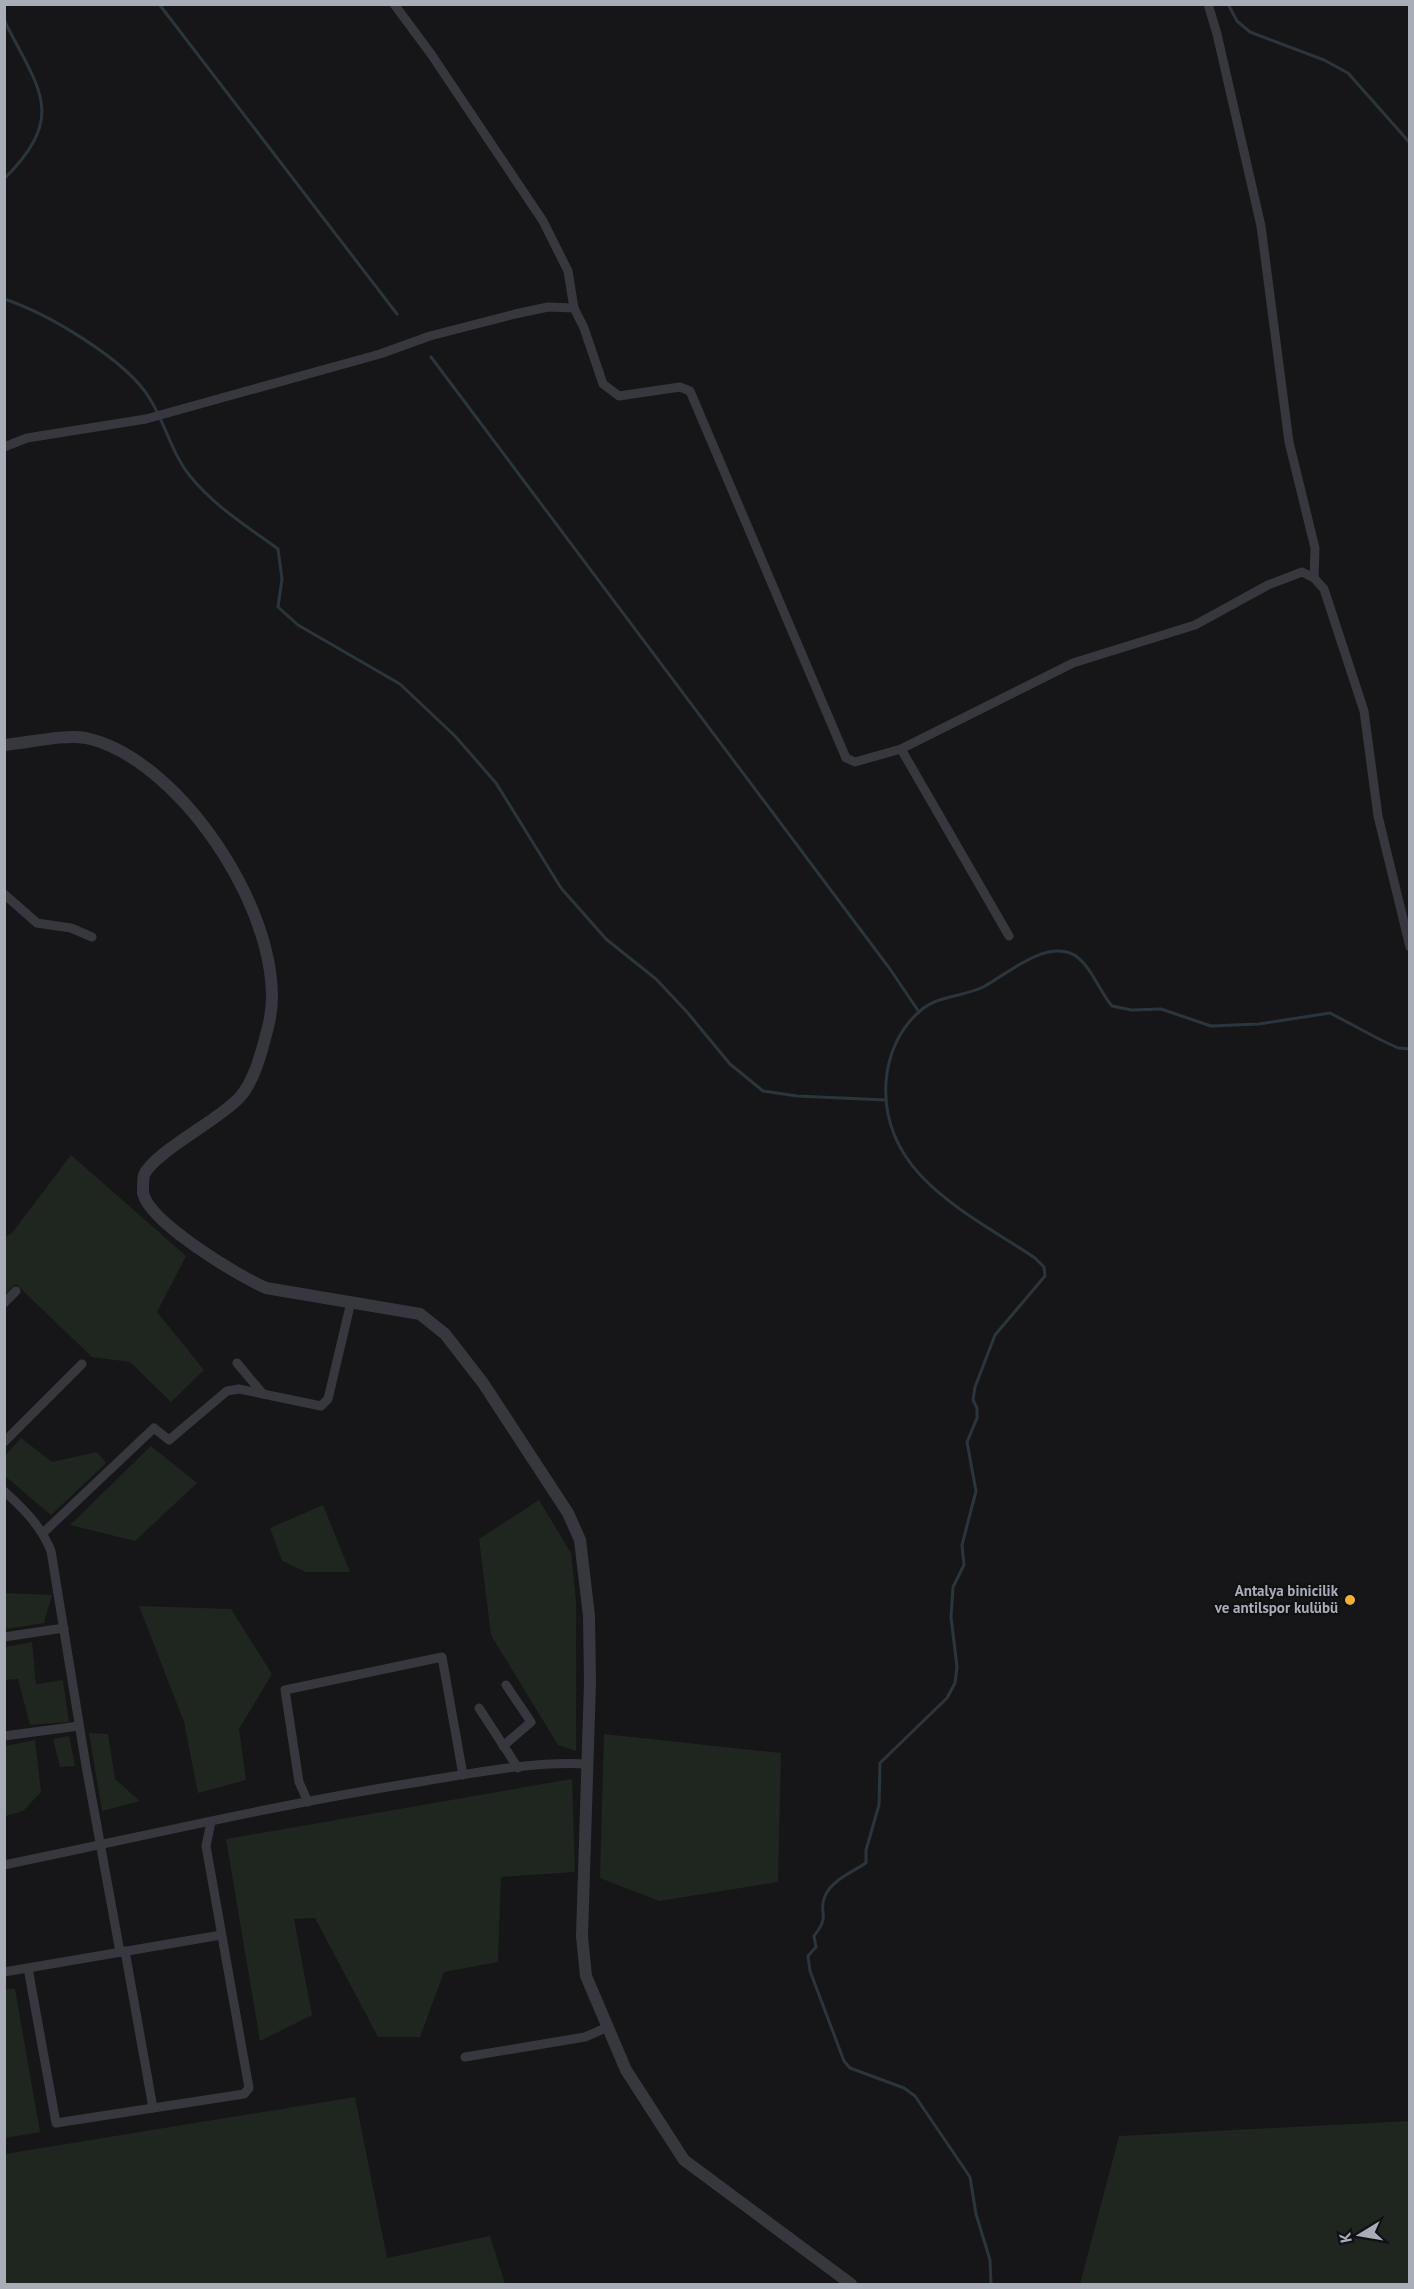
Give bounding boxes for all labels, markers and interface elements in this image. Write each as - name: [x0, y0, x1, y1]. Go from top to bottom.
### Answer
- place label: Antalya binicilik ve antilspor kulübü: [1214, 1581, 1339, 1617]
- marker: Antalya binicilik ve antilspor kulübü: [1343, 1593, 1357, 1607]
- north arrow: [1330, 2205, 1390, 2265]
- text: K: [1334, 2231, 1356, 2245]

